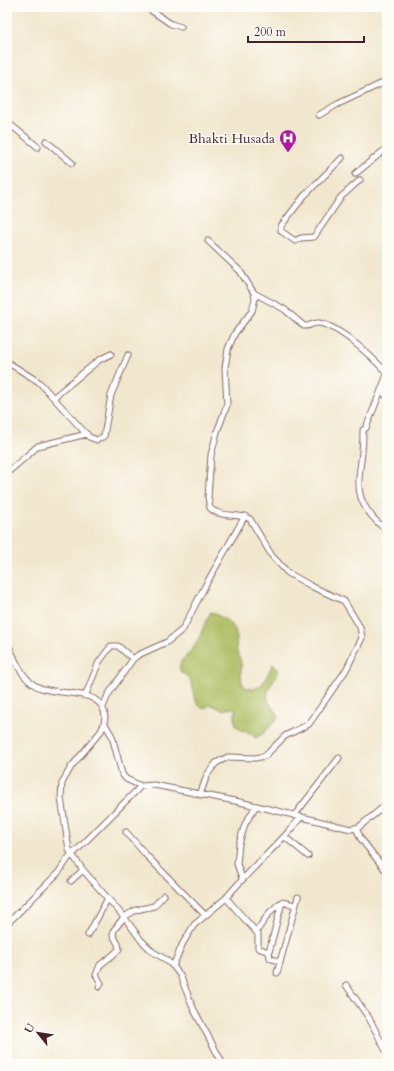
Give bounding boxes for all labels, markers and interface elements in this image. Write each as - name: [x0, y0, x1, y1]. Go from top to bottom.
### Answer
- scale bar: [248, 18, 364, 44]
- text: 200 m: [254, 24, 287, 40]
- hospital icon: Bhakti Husada: [278, 128, 298, 153]
- place label: Bhakti Husada: [189, 129, 275, 148]
- north arrow: [18, 1013, 58, 1053]
- text: U: [21, 1021, 39, 1036]

